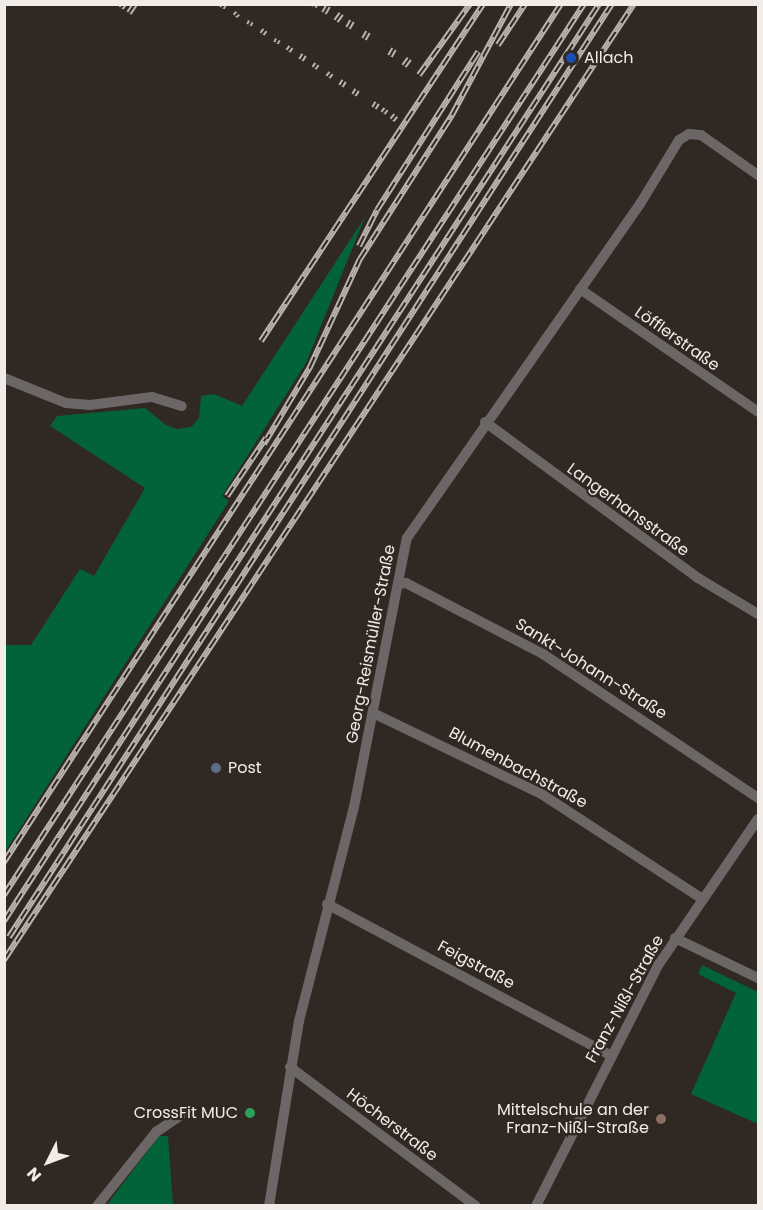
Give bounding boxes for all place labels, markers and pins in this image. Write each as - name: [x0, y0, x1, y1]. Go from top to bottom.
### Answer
- place label: Allach: [584, 48, 633, 68]
- marker: Allach: [562, 49, 580, 67]
- place label: Post: [228, 758, 262, 778]
- marker: Post: [209, 761, 223, 775]
- place label: Mittelschule an der Franz-Nißl-Straße: [497, 1100, 649, 1138]
- place label: CrossFit MUC: [134, 1103, 238, 1123]
- marker: CrossFit MUC: [243, 1106, 257, 1120]
- marker: Mittelschule an der Franz-Nißl-Straße: [654, 1112, 668, 1126]

